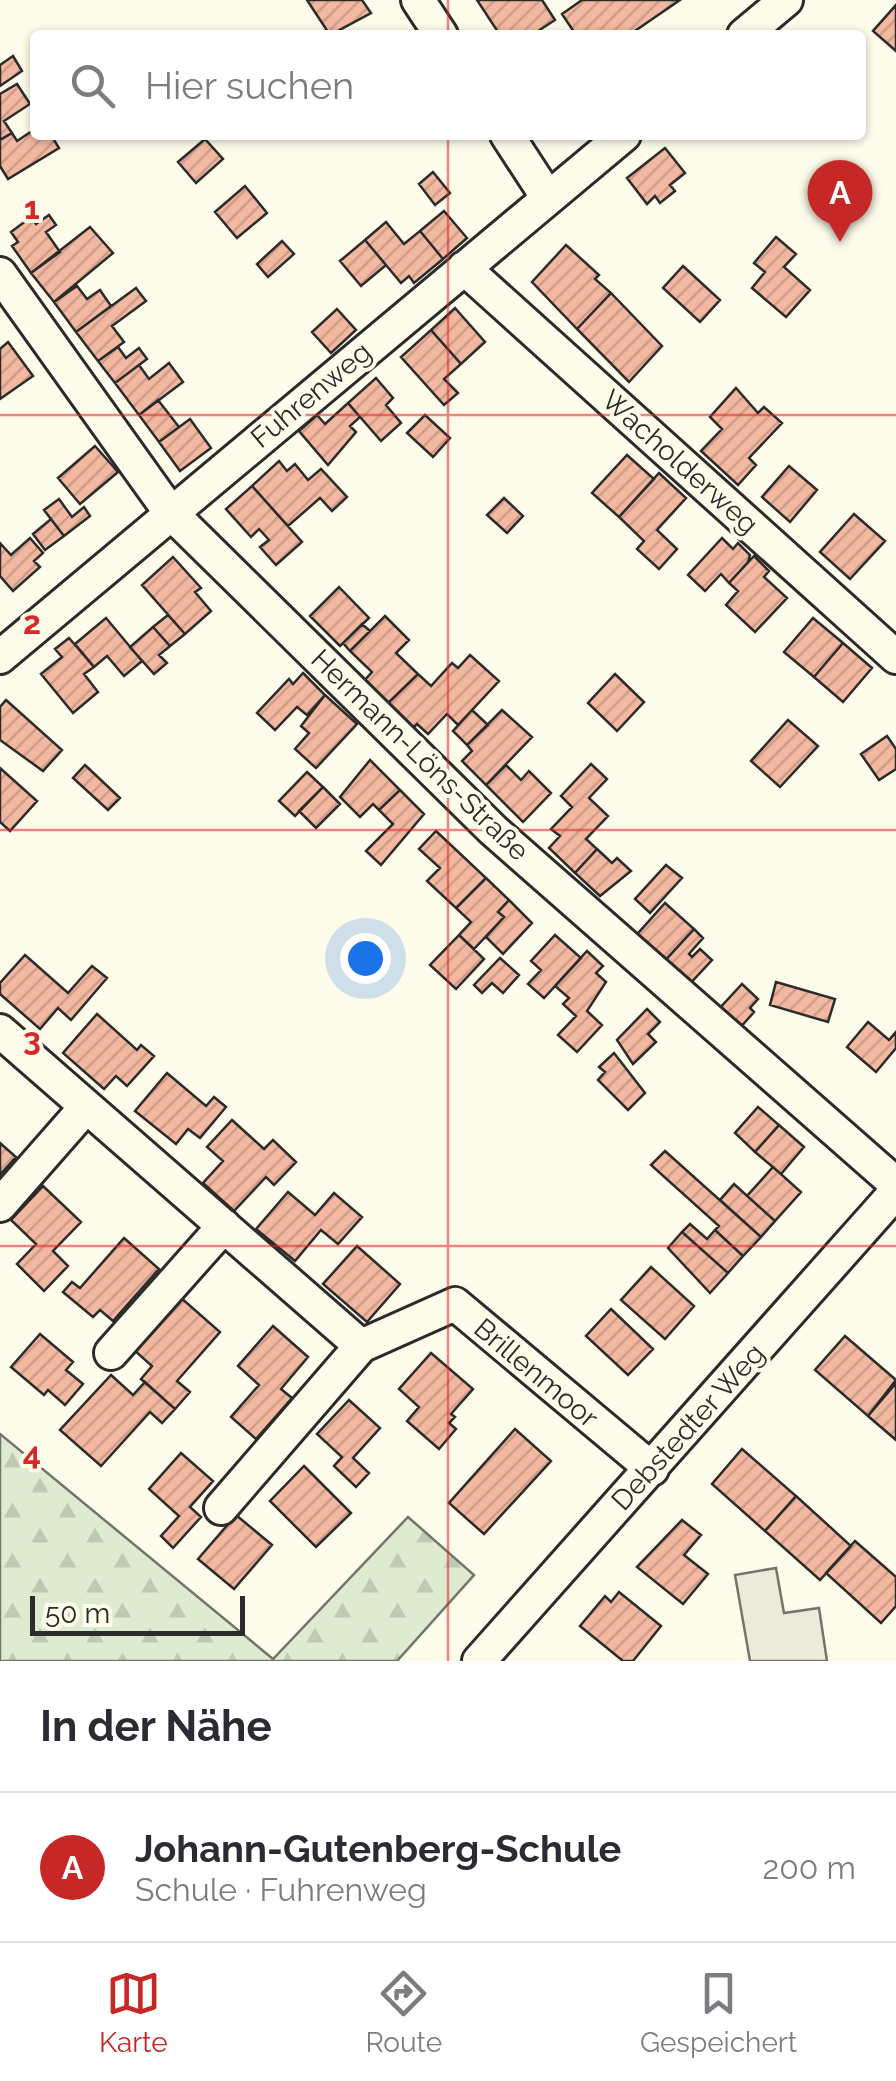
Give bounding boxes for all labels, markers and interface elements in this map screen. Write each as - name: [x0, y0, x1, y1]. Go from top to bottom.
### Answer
- search box: [30, 30, 866, 140]
- icon: search: [65, 58, 120, 113]
- text: Hier suchen: [145, 63, 354, 108]
- pin: A: [808, 160, 872, 242]
- text: 1: [24, 189, 40, 226]
- street label: Fuhrenweg: [244, 335, 378, 455]
- street label: Wacholderweg: [595, 383, 765, 541]
- text: 2: [23, 604, 41, 641]
- street label: Hermann-Löns-Straße: [304, 643, 536, 867]
- your location: [340, 933, 391, 984]
- text: 3: [23, 1020, 41, 1057]
- street label: Brillenmoor: [467, 1312, 605, 1434]
- street label: Debstedter Weg: [605, 1337, 771, 1517]
- text: 4: [23, 1435, 41, 1472]
- scale bar: [30, 1591, 245, 1636]
- text: 50 m: [45, 1597, 110, 1630]
- text: In der Nähe: [40, 1702, 272, 1751]
- text: Johann-Gutenberg-Schule: [135, 1826, 621, 1871]
- text: A: [62, 1849, 83, 1886]
- text: 200 m: [763, 1849, 856, 1886]
- text: Schule · Fuhrenweg: [135, 1871, 427, 1908]
- tab: Karte: [99, 1966, 168, 2059]
- tab: Route: [365, 1966, 442, 2059]
- tab: Gespeichert: [640, 1966, 797, 2059]

